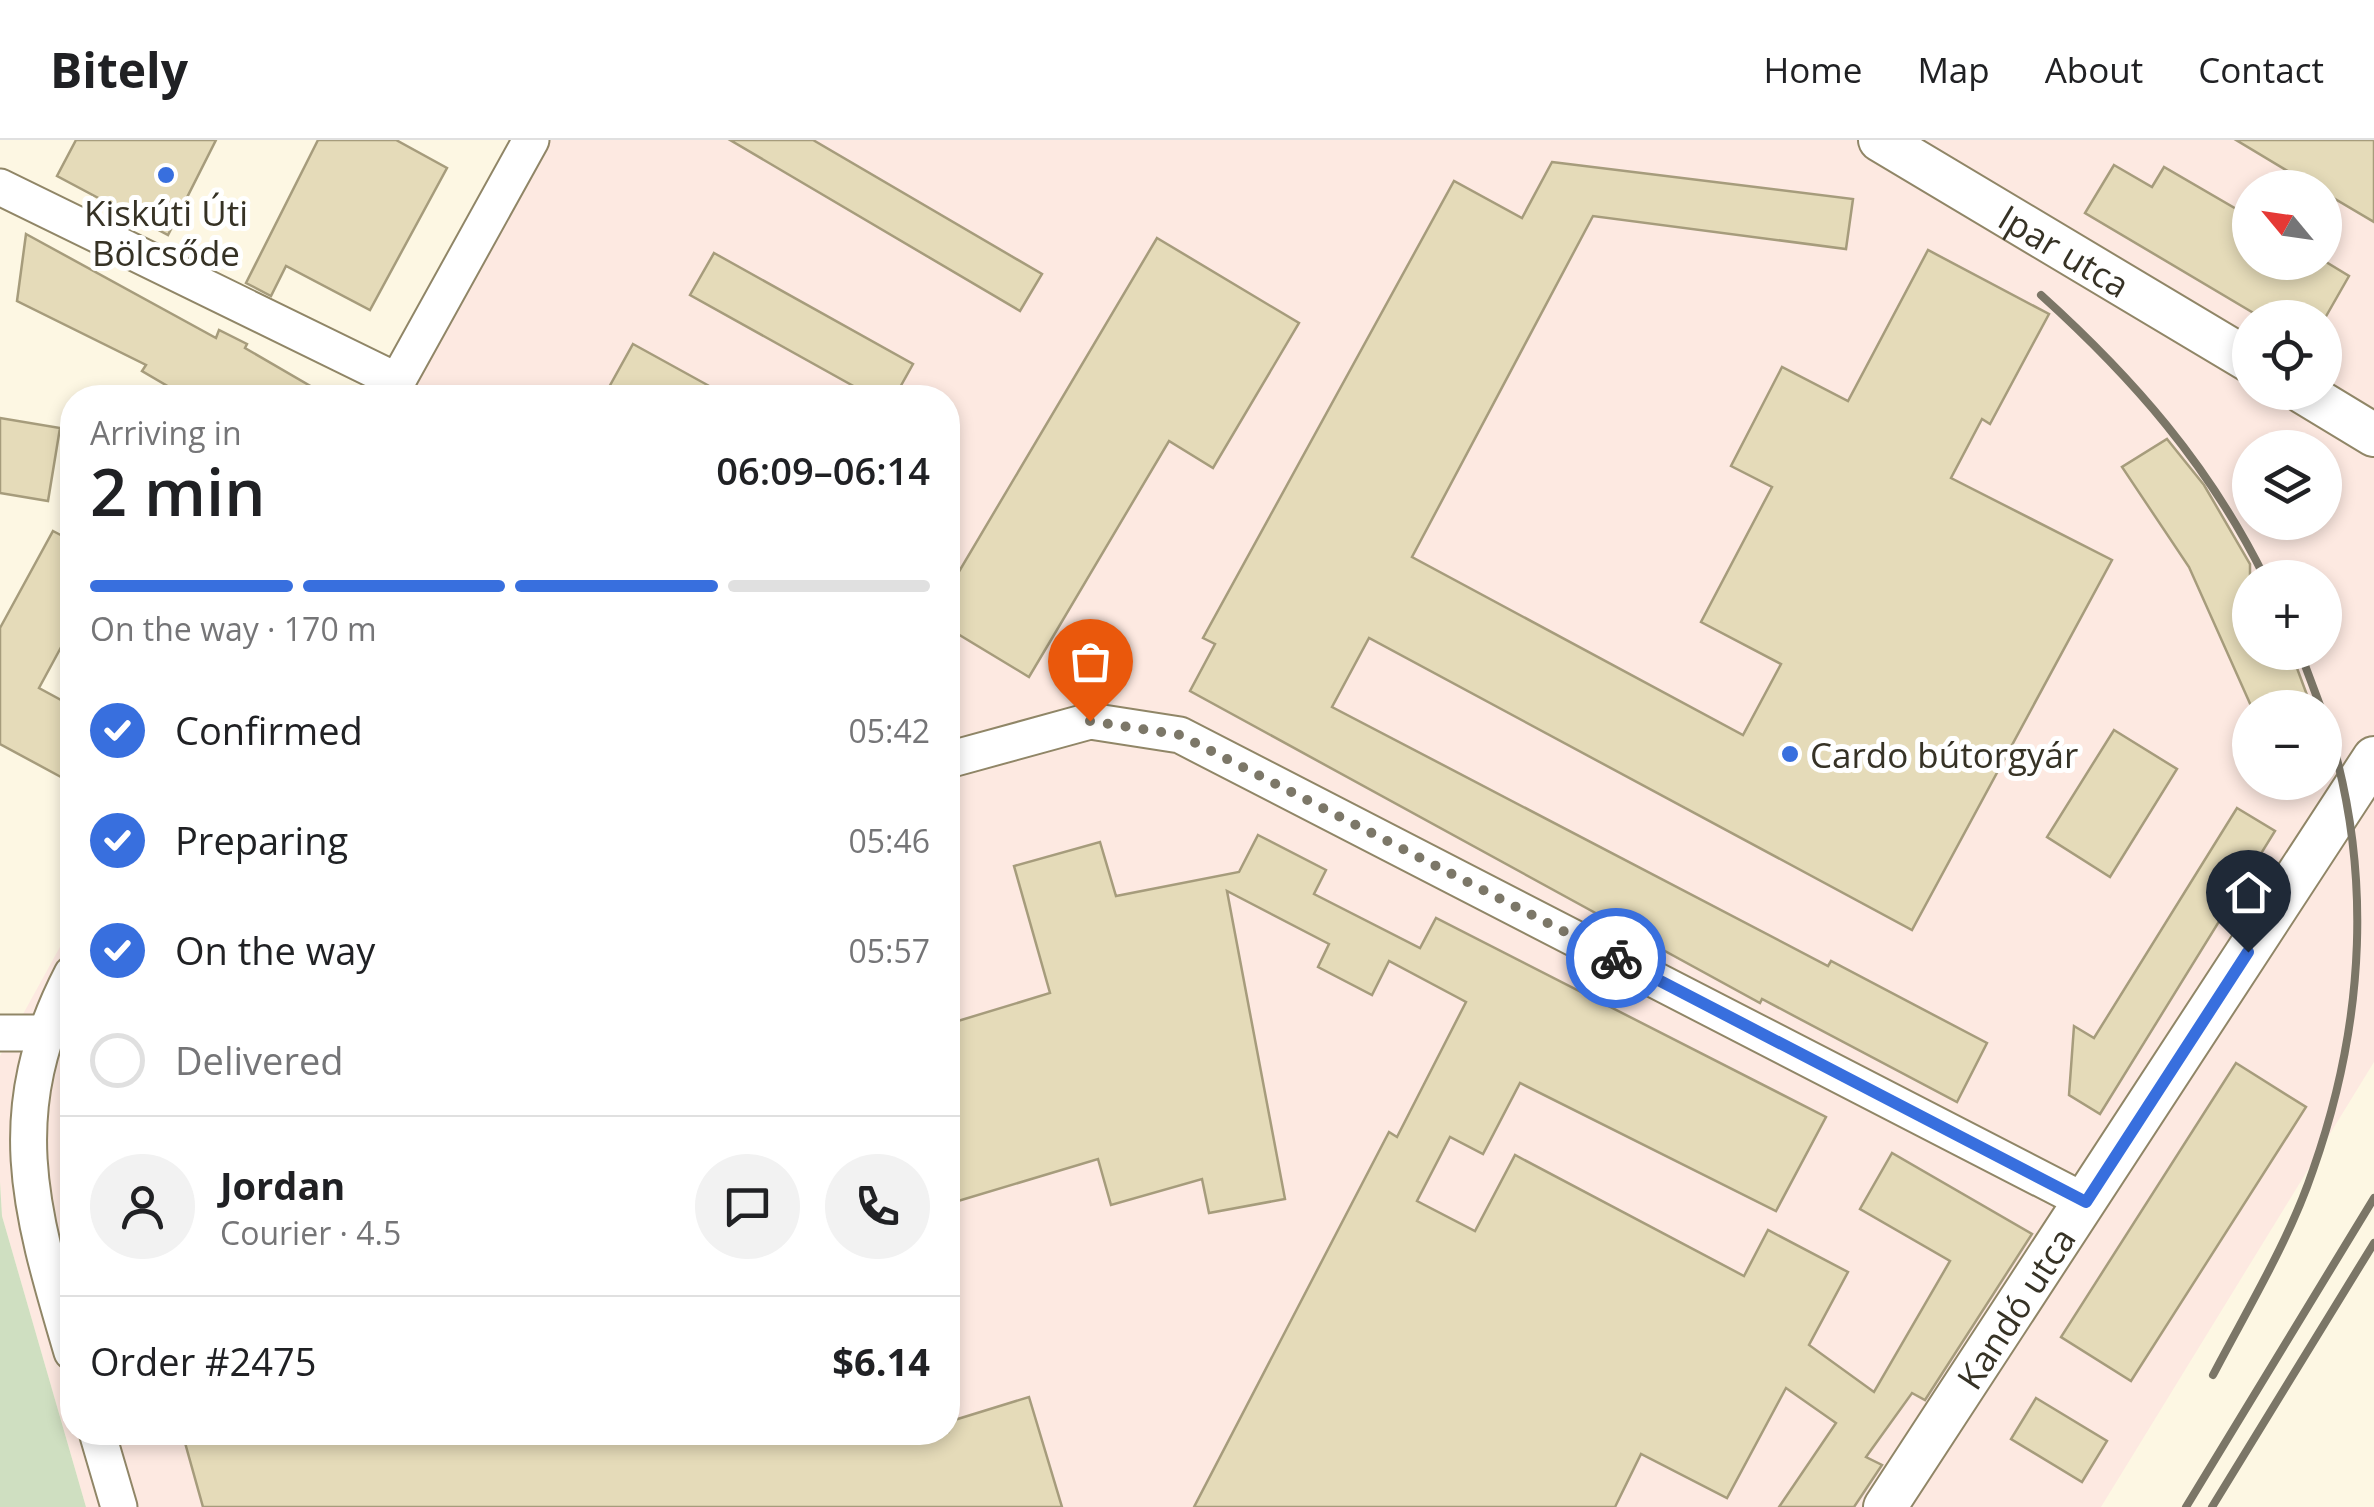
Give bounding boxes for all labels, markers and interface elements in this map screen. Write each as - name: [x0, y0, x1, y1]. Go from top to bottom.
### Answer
- text: Bitely: [50, 37, 188, 102]
- text: Home: [1763, 46, 1862, 93]
- text: Map: [1917, 46, 1990, 93]
- text: About: [2045, 46, 2143, 93]
- text: Contact: [2198, 46, 2324, 93]
- marker: Kiskúti Úti Bölcsőde: [155, 164, 177, 186]
- north arrow: [2232, 170, 2342, 280]
- map controls: [2232, 170, 2342, 800]
- place label: Kiskúti Úti Bölcsőde: [84, 189, 248, 276]
- street label: Ipar utca: [1991, 193, 2139, 307]
- button: locate: [2232, 300, 2342, 410]
- text: Arriving in: [90, 411, 242, 454]
- button: layers: [2232, 430, 2342, 540]
- text: 06:09–06:14: [716, 444, 930, 496]
- text: 2 min: [90, 447, 265, 535]
- button: +: [2232, 560, 2342, 670]
- text: On the way · 170 m: [90, 607, 377, 650]
- pin: [1048, 619, 1133, 722]
- icon: bag: [1063, 634, 1118, 689]
- button: −: [2232, 690, 2342, 800]
- icon: check: [90, 703, 145, 758]
- text: Confirmed: [175, 704, 363, 756]
- text: 05:42: [848, 709, 930, 752]
- place label: Cardo bútorgyár: [1810, 731, 2078, 778]
- marker: Cardo bútorgyár: [1779, 743, 1801, 765]
- icon: check: [90, 813, 145, 868]
- text: Preparing: [175, 814, 348, 866]
- text: 05:46: [848, 819, 930, 862]
- pin: [2206, 850, 2291, 953]
- icon: home: [2221, 865, 2276, 920]
- courier: [1566, 908, 1666, 1008]
- icon: check: [90, 923, 145, 978]
- text: On the way: [175, 924, 375, 976]
- text: 05:57: [848, 929, 930, 972]
- icon: bike: [1589, 931, 1644, 986]
- text: Delivered: [175, 1034, 344, 1086]
- button: person: [90, 1154, 195, 1259]
- button: chat: [695, 1154, 800, 1259]
- button: phone: [825, 1154, 930, 1259]
- text: Jordan: [220, 1159, 345, 1211]
- text: Courier · 4.5: [220, 1211, 401, 1254]
- street label: Kandó utca: [1945, 1218, 2085, 1398]
- text: Order #2475: [90, 1335, 317, 1387]
- text: $6.14: [832, 1335, 930, 1387]

